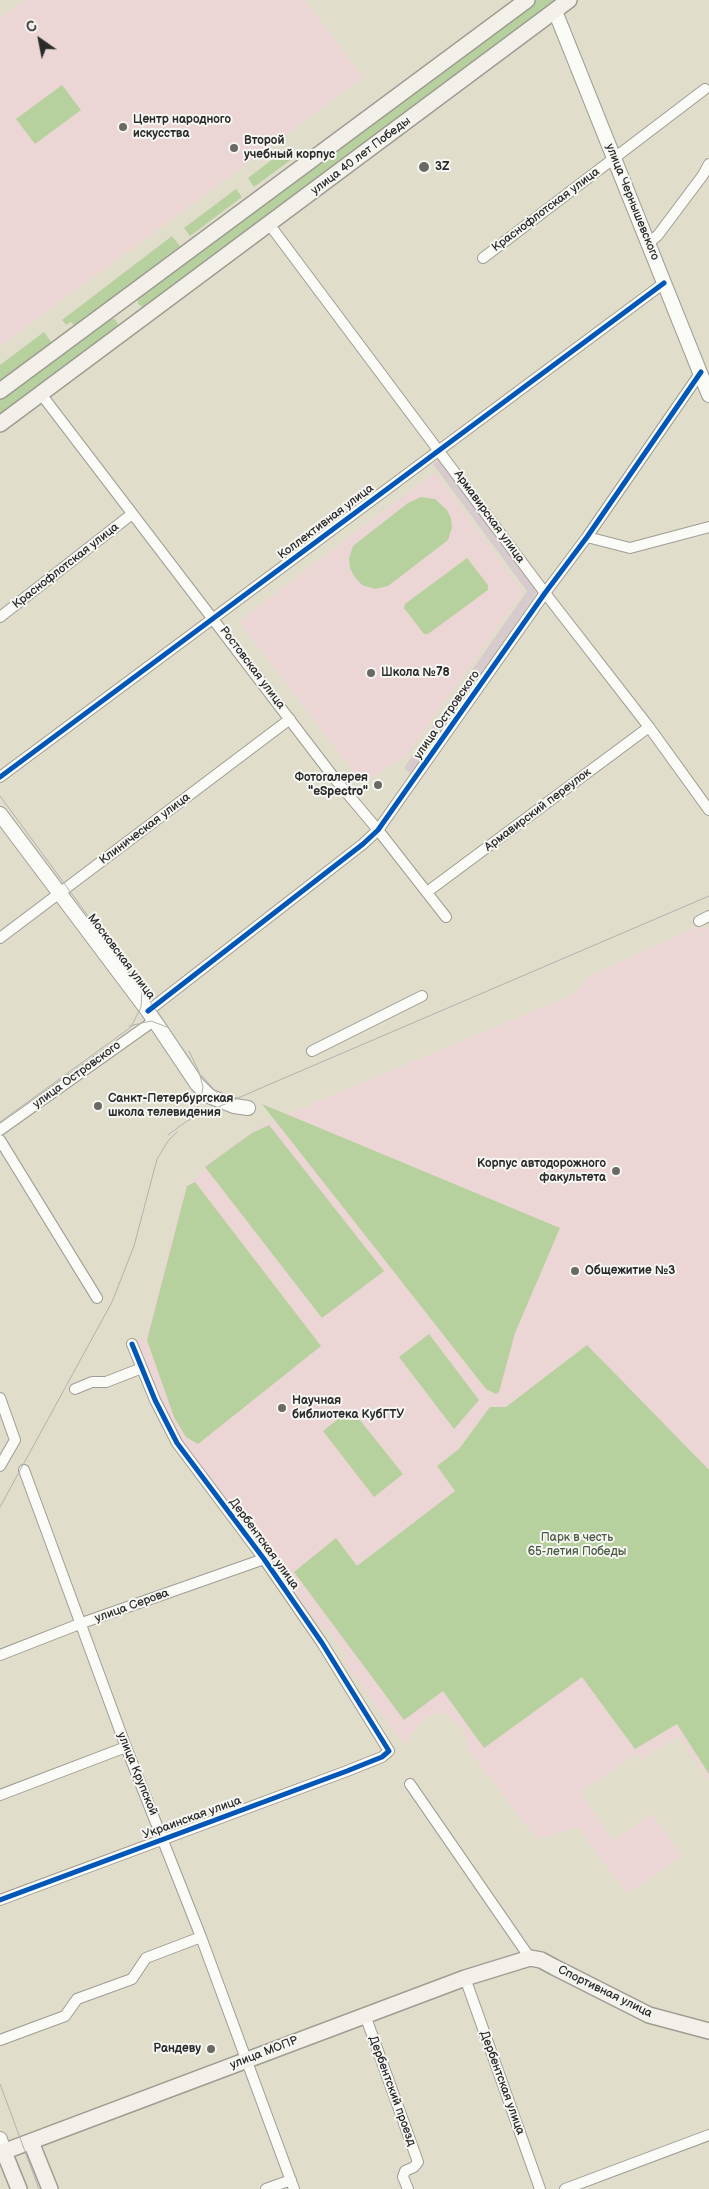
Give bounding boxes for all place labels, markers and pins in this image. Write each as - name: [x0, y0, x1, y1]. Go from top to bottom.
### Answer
- place label: Центр народного искусства: [133, 113, 231, 141]
- marker: Центр народного искусства: [117, 121, 129, 133]
- place label: Второй учебный корпус: [244, 134, 335, 162]
- marker: Второй учебный корпус: [228, 142, 240, 154]
- marker: 3Z: [417, 160, 431, 174]
- place label: 3Z: [435, 160, 449, 174]
- place label: Школа №78: [381, 666, 450, 680]
- marker: Школа №78: [365, 667, 377, 679]
- place label: Фотогалерея "eSpectro": [295, 771, 368, 799]
- marker: Фотогалерея "eSpectro": [372, 779, 384, 791]
- place label: Санкт-Петербургская школа телевидения: [108, 1092, 233, 1120]
- marker: Санкт-Петербургская школа телевидения: [92, 1100, 104, 1112]
- place label: Корпус автодорожного факультета: [477, 1157, 606, 1185]
- marker: Корпус автодорожного факультета: [610, 1165, 622, 1177]
- place label: Общежитие №3: [585, 1264, 675, 1278]
- marker: Общежитие №3: [569, 1265, 581, 1277]
- place label: Научная библиотека КубГТУ: [292, 1394, 404, 1422]
- marker: Научная библиотека КубГТУ: [276, 1402, 288, 1414]
- place label: Рандеву: [153, 2042, 201, 2056]
- marker: Рандеву: [205, 2043, 217, 2055]

